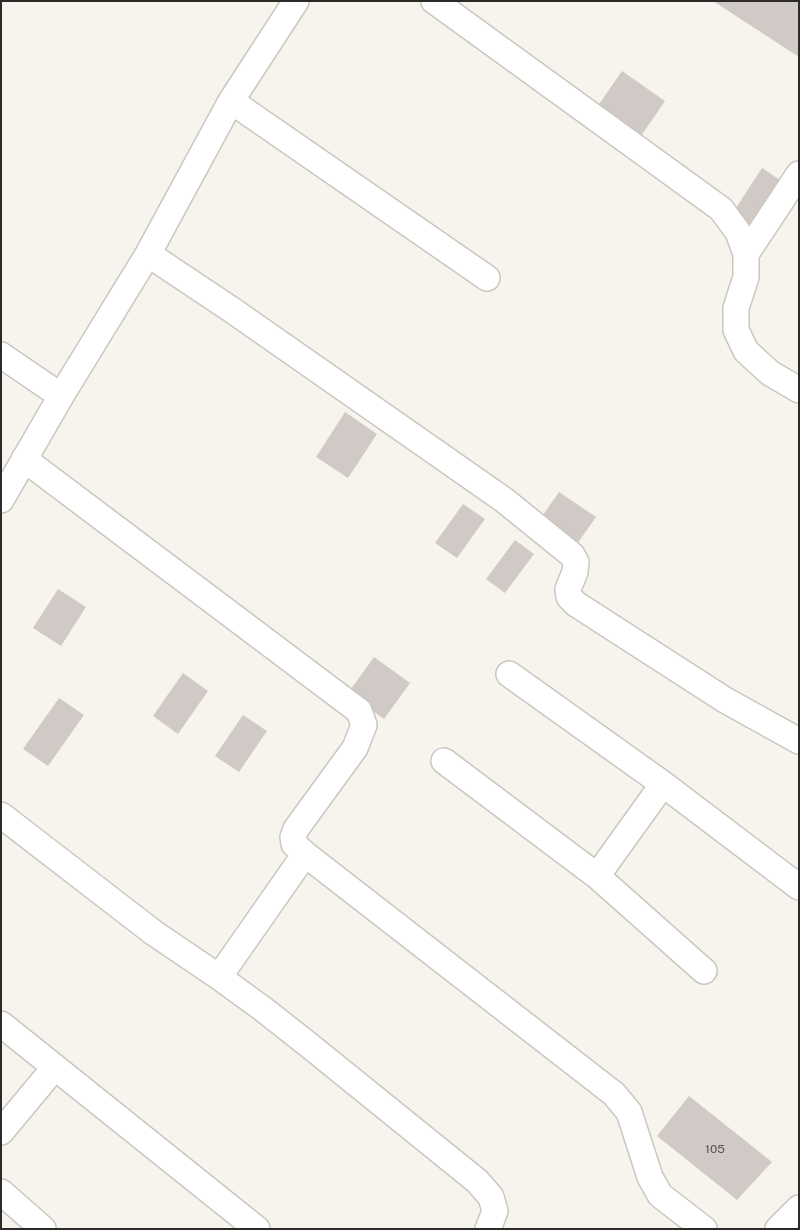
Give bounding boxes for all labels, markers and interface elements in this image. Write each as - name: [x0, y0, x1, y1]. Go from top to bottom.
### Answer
- house number: 105: [705, 1142, 725, 1156]

